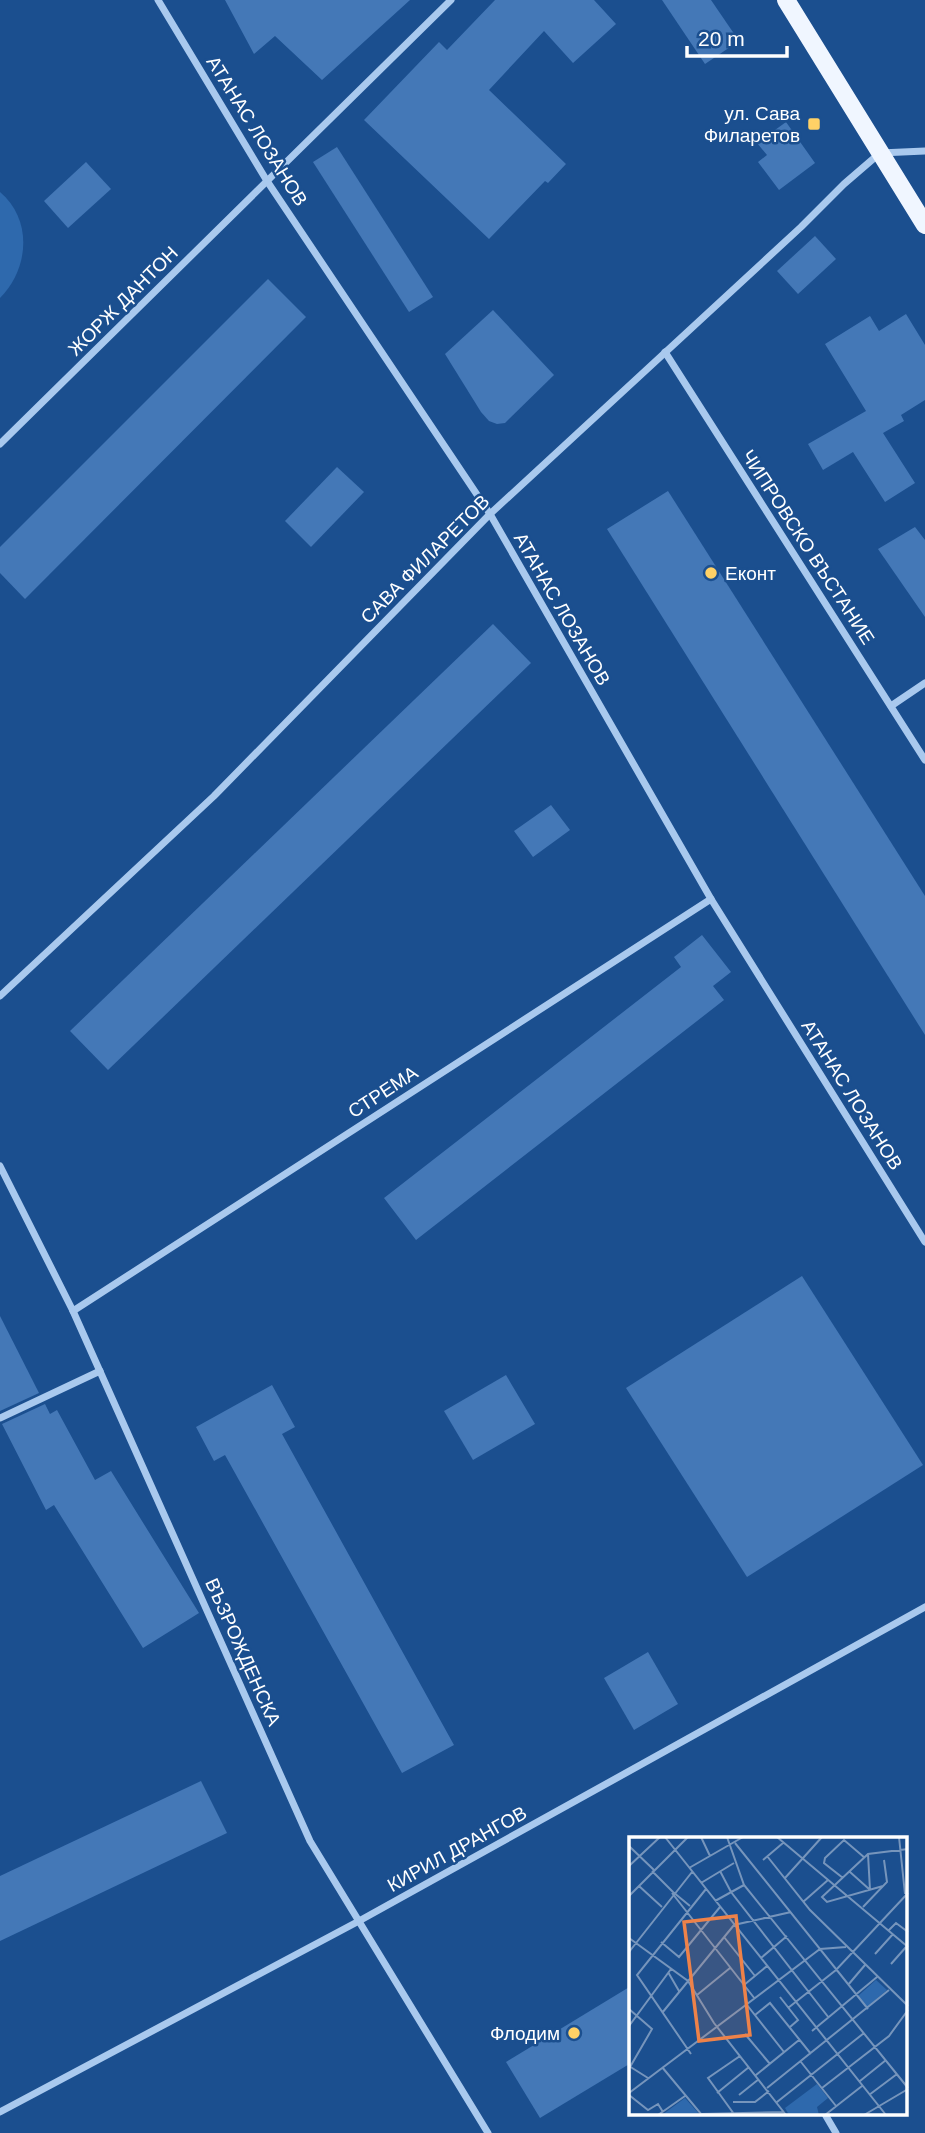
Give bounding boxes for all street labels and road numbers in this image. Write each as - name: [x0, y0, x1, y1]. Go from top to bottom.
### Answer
- street label: АТАНАС ЛОЗАНОВ: [202, 52, 312, 210]
- street label: ЖОРЖ ДАНТОН: [64, 242, 182, 360]
- street label: ЧИПРОВСКО ВЪСТАНИЕ: [737, 446, 879, 648]
- street label: САВА ФИЛАРЕТОВ: [356, 490, 494, 628]
- street label: АТАНАС ЛОЗАНОВ: [510, 529, 614, 689]
- street label: АТАНАС ЛОЗАНОВ: [797, 1016, 907, 1174]
- street label: СТРЕМА: [344, 1062, 422, 1122]
- street label: ВЪЗРОЖДЕНСКА: [201, 1575, 285, 1729]
- street label: КИРИЛ ДРАНГОВ: [384, 1802, 530, 1896]

